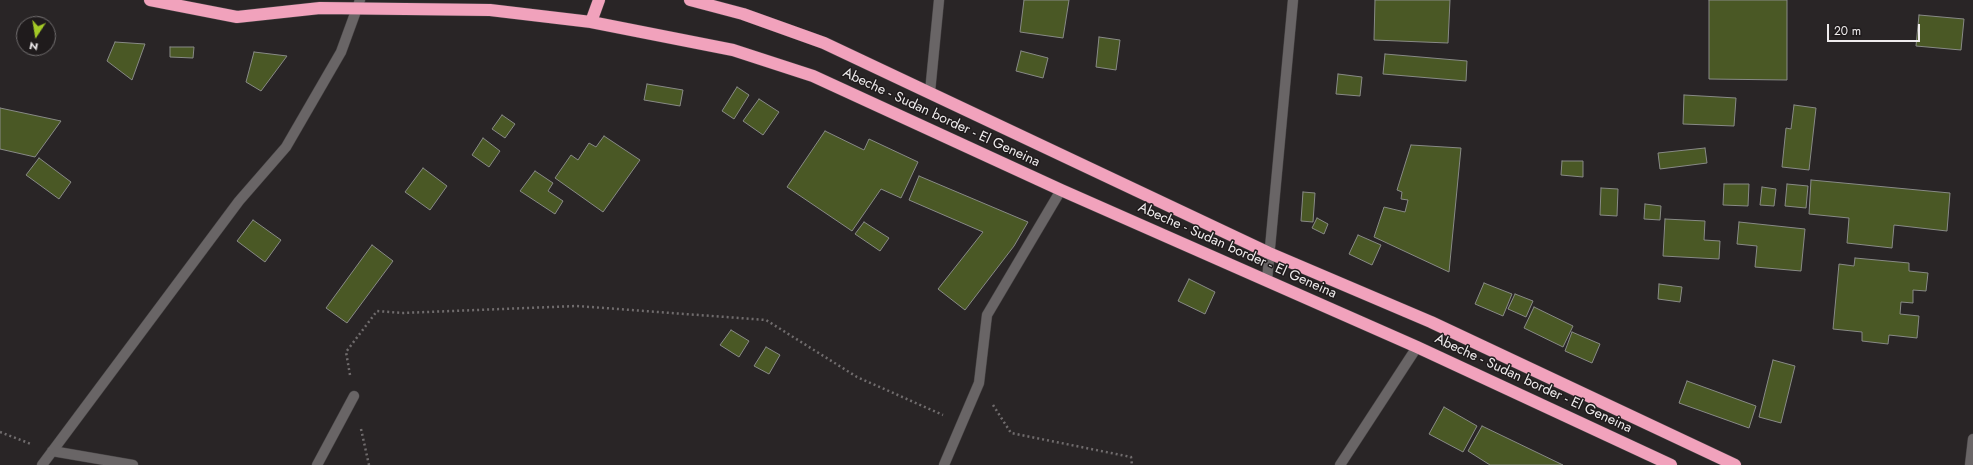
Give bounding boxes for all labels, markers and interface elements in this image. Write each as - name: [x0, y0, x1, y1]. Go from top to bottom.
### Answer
- north arrow: [16, 16, 56, 56]
- scale bar: [1829, 16, 1922, 42]
- text: 20 m: [1834, 22, 1861, 40]
- text: N: [28, 38, 40, 55]
- street label: Abeche - Sudan border - El Geneina: [840, 65, 1042, 171]
- street label: Abeche - Sudan border - El Geneina: [1135, 199, 1339, 303]
- street label: Abeche - Sudan border - El Geneina: [1432, 331, 1634, 437]

